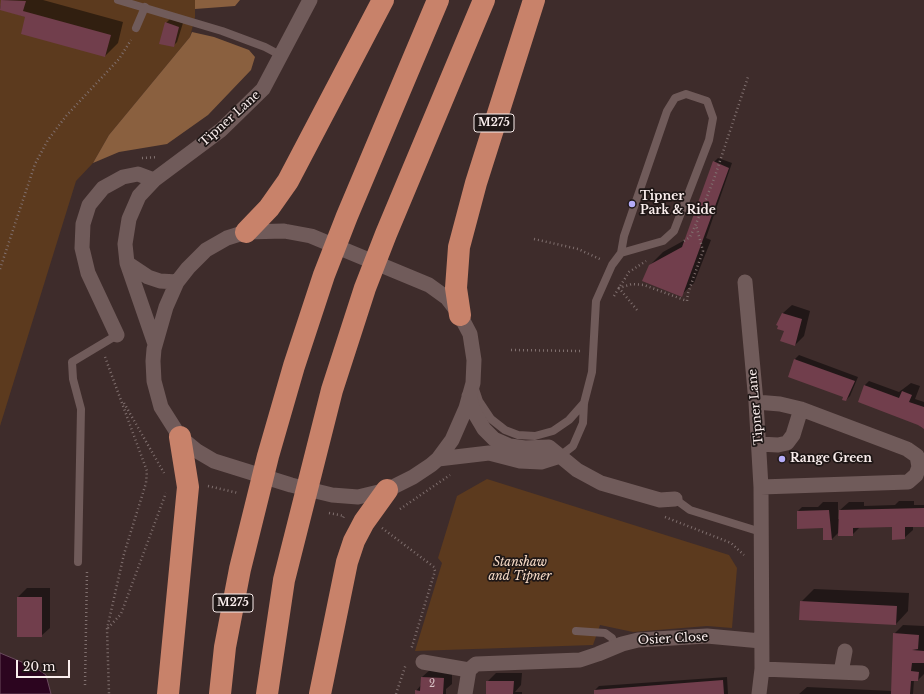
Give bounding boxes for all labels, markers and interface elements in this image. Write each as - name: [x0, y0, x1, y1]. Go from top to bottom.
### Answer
- street label: Tipner Lane: [197, 88, 263, 150]
- road number: M275: [474, 114, 514, 132]
- place label: Tipner Park & Ride: [640, 190, 716, 218]
- marker: Tipner Park & Ride: [627, 199, 637, 209]
- street label: Tipner Lane: [746, 368, 766, 446]
- place label: Range Green: [790, 452, 872, 466]
- marker: Range Green: [777, 454, 787, 464]
- park label: Stanshaw and Tipner: [488, 556, 552, 584]
- road number: M275: [213, 594, 253, 612]
- street label: Osier Close: [637, 630, 709, 648]
- scale bar: [18, 652, 72, 678]
- text: 20 m: [23, 659, 55, 674]
- house number: 2: [429, 678, 435, 690]

